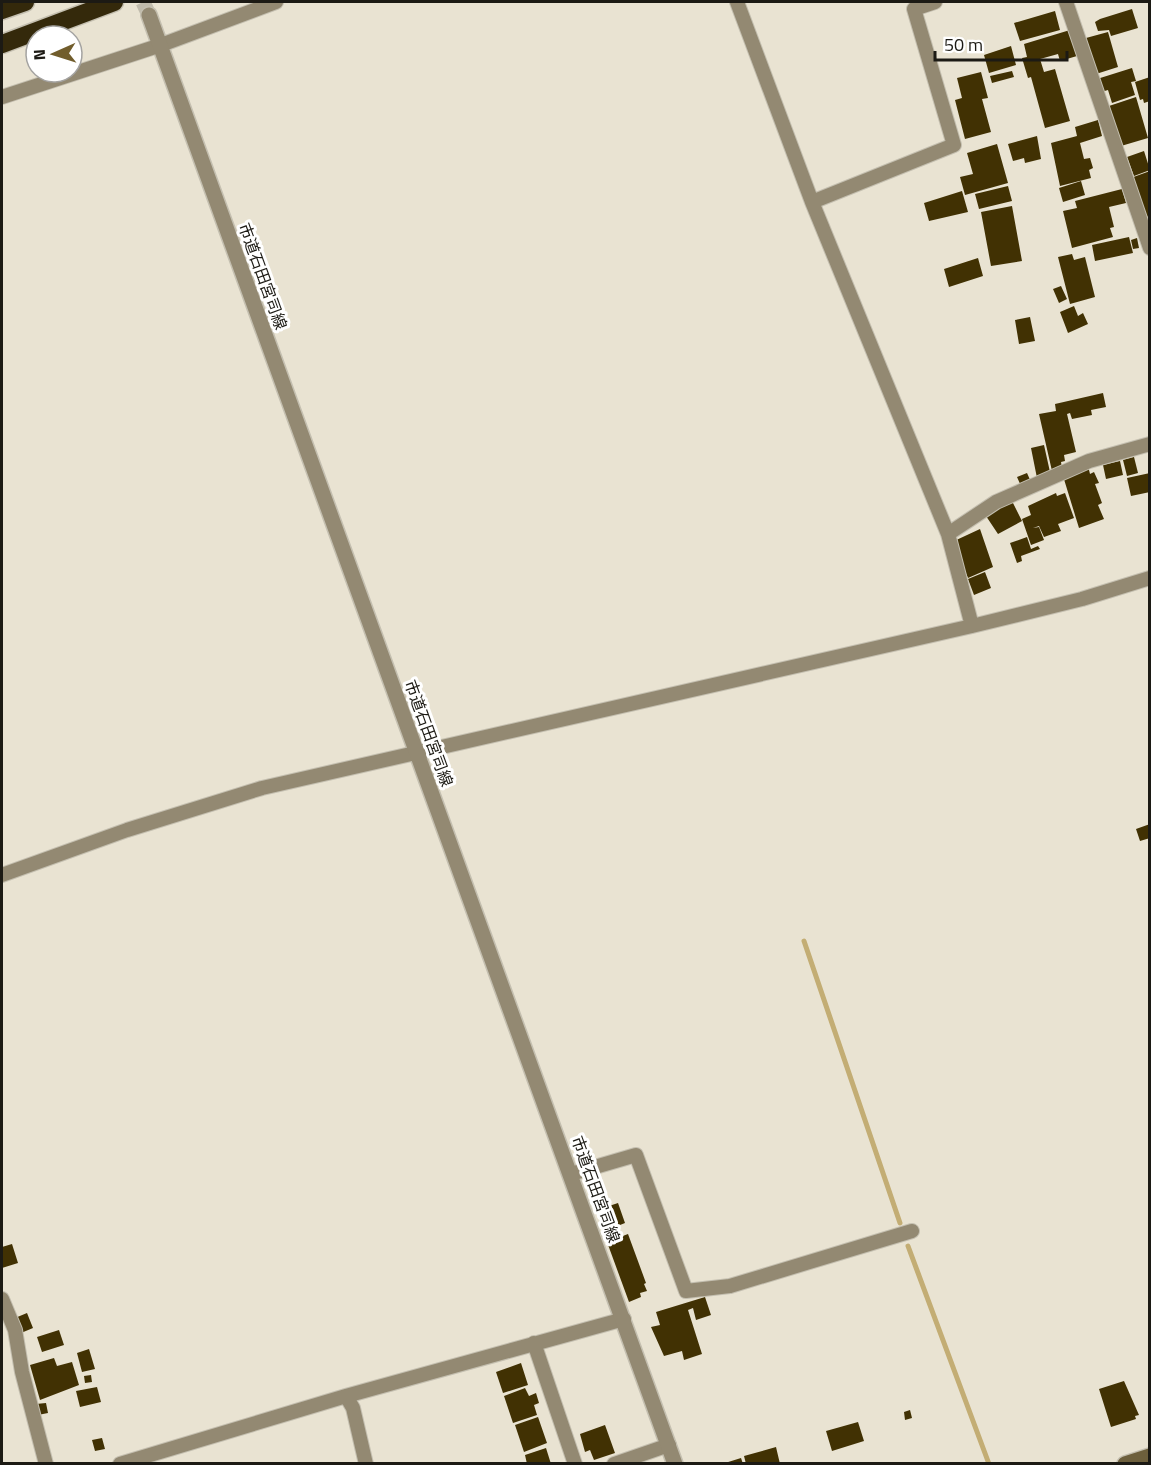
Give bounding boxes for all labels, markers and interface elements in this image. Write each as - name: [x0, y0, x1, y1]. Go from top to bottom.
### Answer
- north arrow: [24, 24, 84, 84]
- scale bar: [935, 24, 1067, 62]
- text: 50 m: [944, 31, 983, 58]
- text: N: [27, 49, 51, 61]
- street label: 市道石田宮司線: [233, 219, 293, 333]
- street label: 市道石田宮司線: [399, 676, 459, 790]
- street label: 市道石田宮司線: [566, 1132, 626, 1246]

